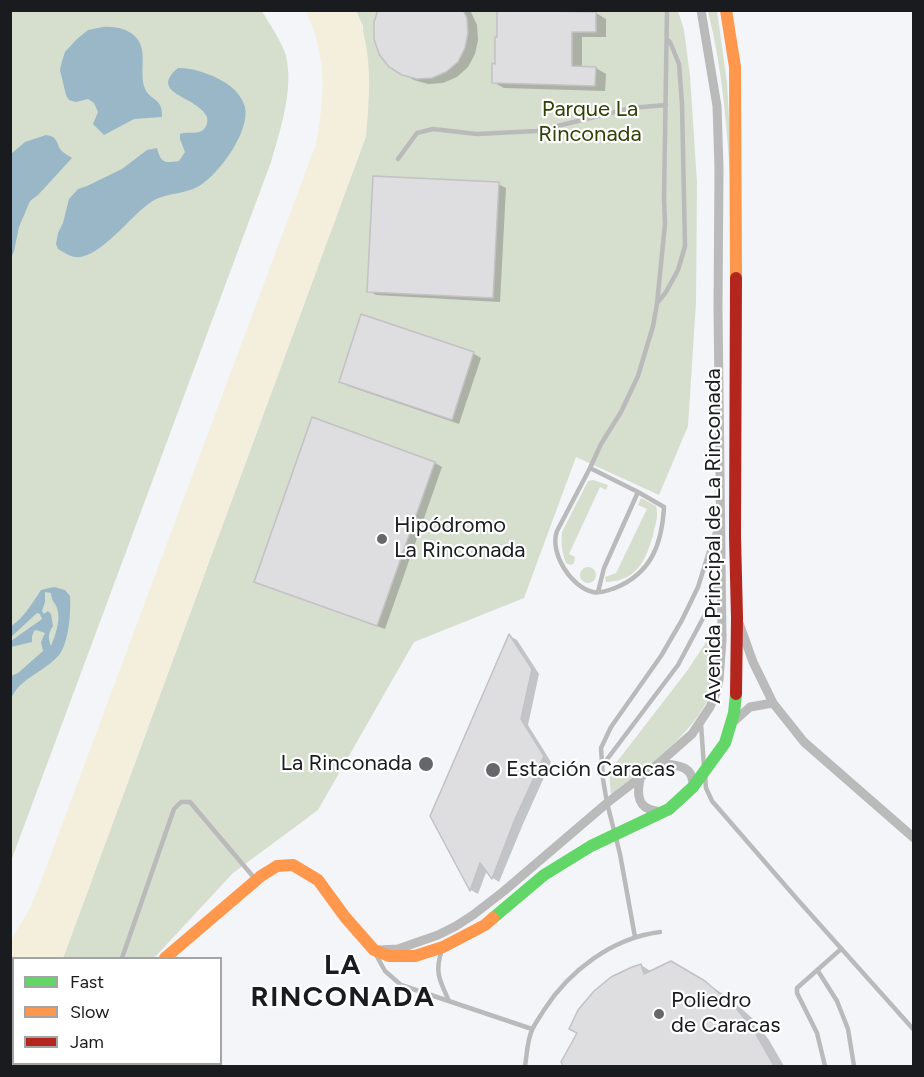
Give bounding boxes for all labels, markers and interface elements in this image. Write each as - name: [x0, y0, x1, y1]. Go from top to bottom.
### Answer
- park label: Parque La Rinconada: [538, 97, 642, 148]
- street label: Avenida Principal de La Rinconada: [701, 368, 727, 704]
- place label: Hipódromo La Rinconada: [394, 513, 526, 564]
- marker: Hipódromo La Rinconada: [375, 532, 389, 546]
- place label: La Rinconada: [280, 751, 412, 777]
- marker: La Rinconada: [417, 755, 435, 773]
- place label: Estación Caracas: [506, 757, 675, 783]
- marker: Estación Caracas: [484, 761, 502, 779]
- district label: LA RINCONADA: [251, 949, 435, 1015]
- legend: [12, 957, 222, 1065]
- text: Fast: [70, 971, 104, 993]
- place label: Poliedro de Caracas: [671, 988, 780, 1040]
- text: Slow: [70, 1001, 109, 1023]
- marker: Poliedro de Caracas: [652, 1007, 666, 1021]
- text: Jam: [70, 1031, 104, 1053]

